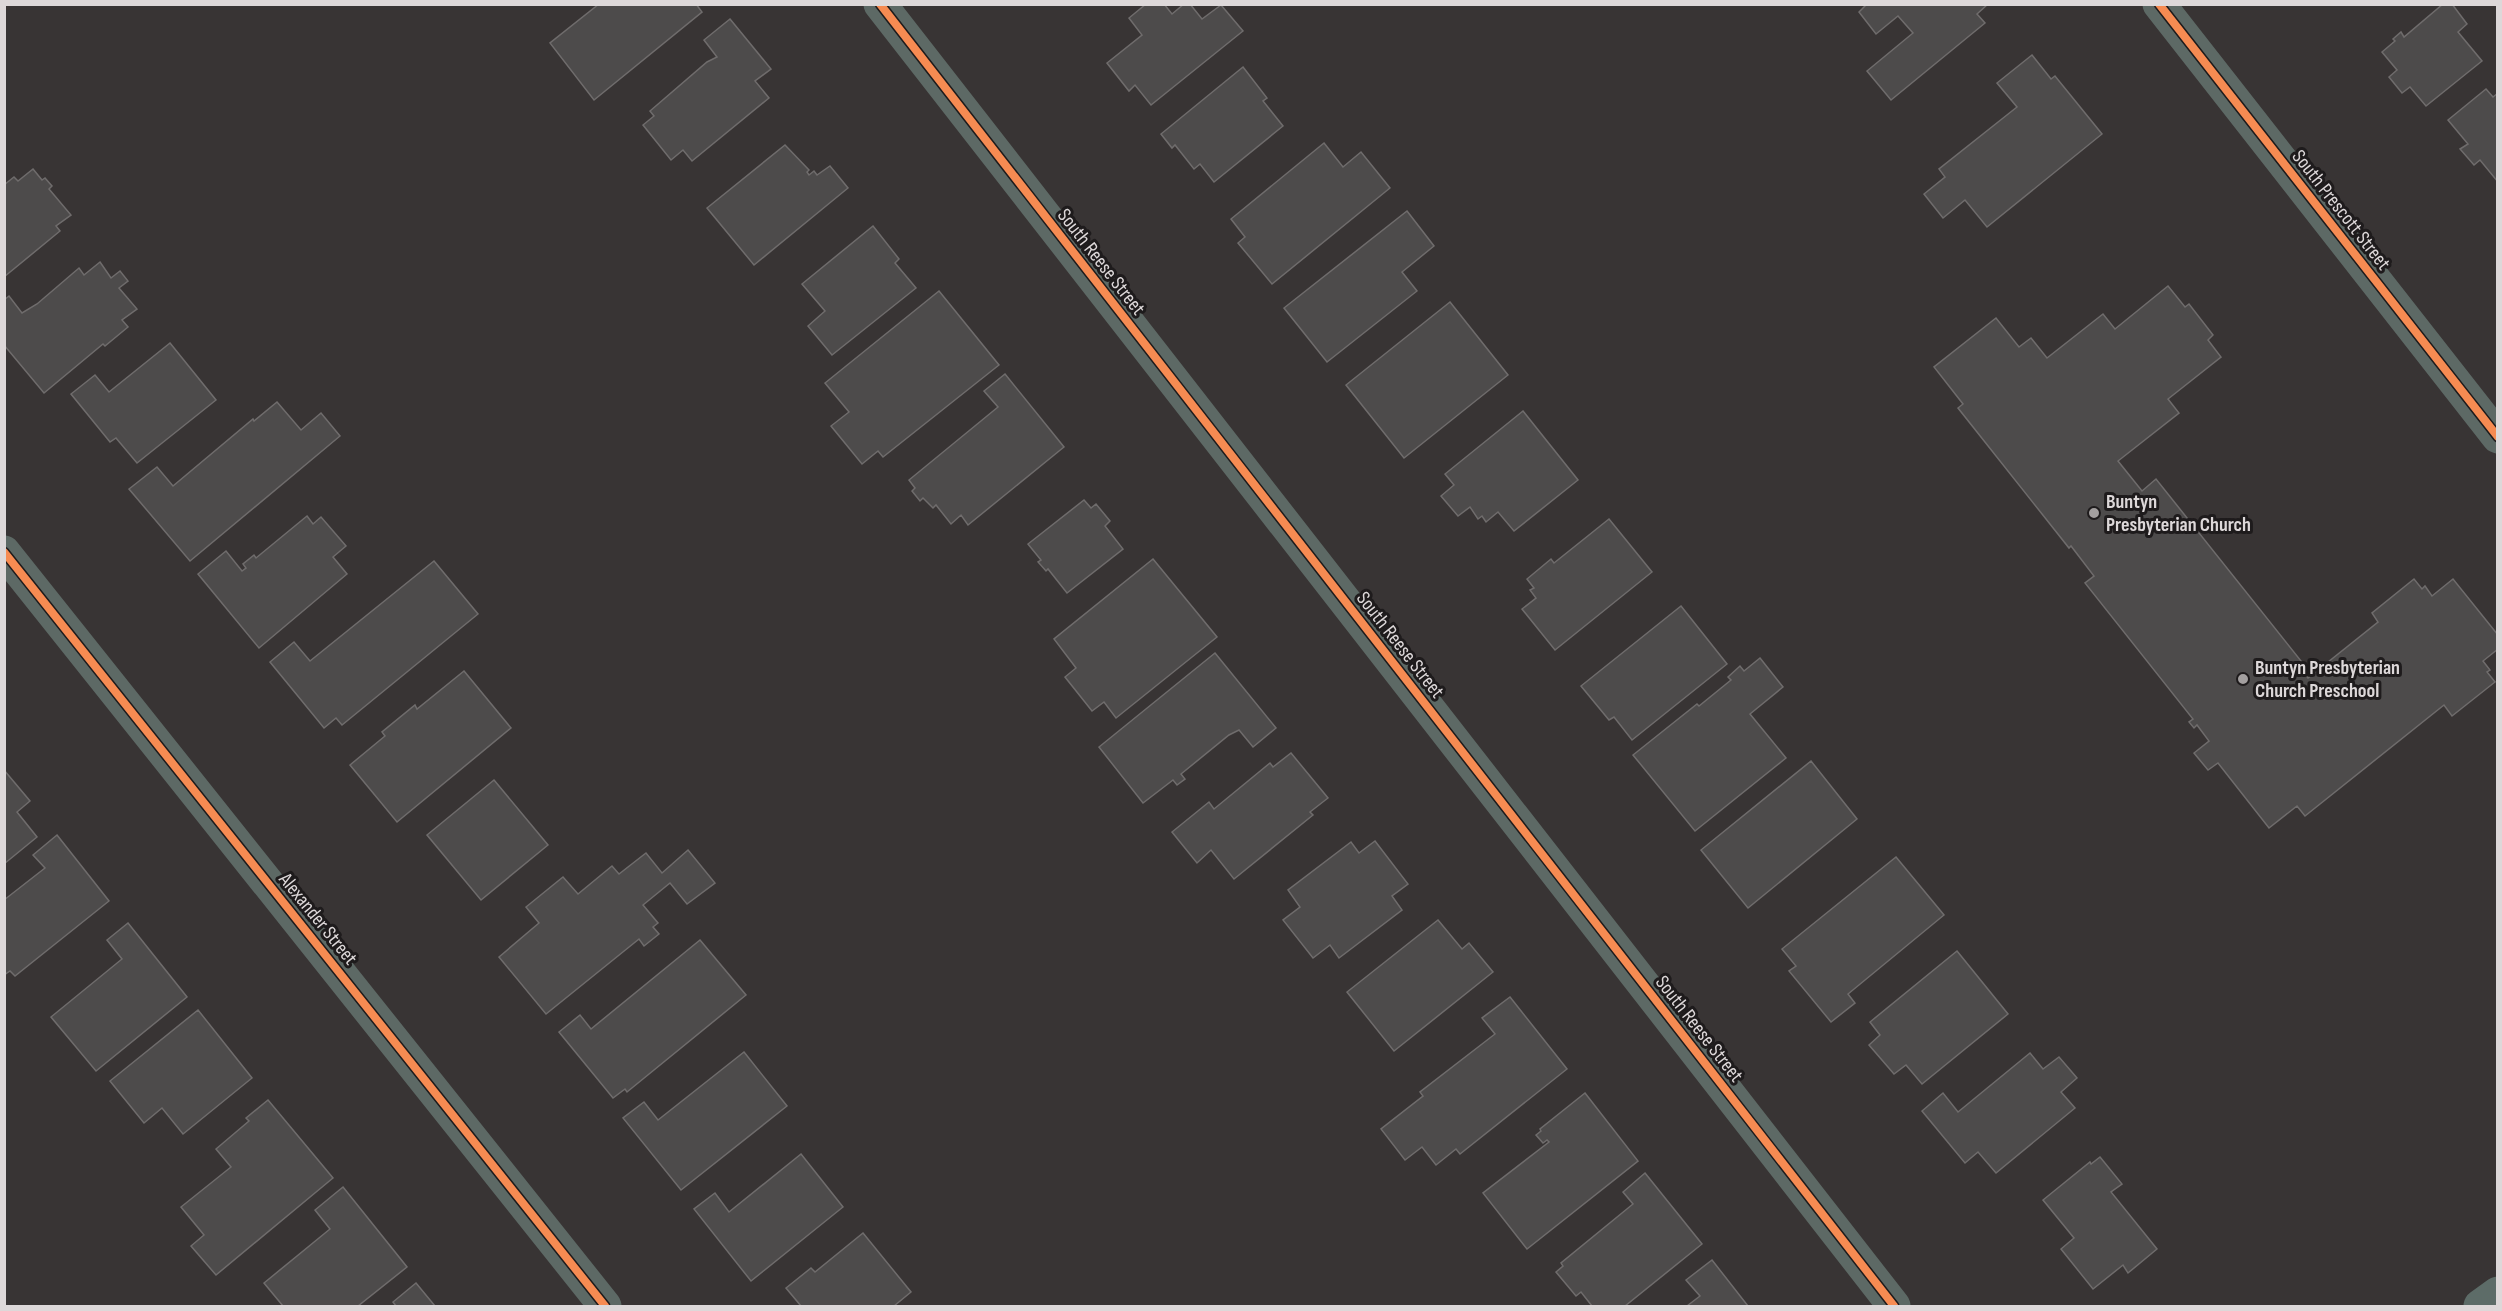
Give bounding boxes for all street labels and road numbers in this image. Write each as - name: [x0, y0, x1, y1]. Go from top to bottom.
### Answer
- street label: South Prescott Street: [2287, 145, 2395, 275]
- street label: South Reese Street: [1052, 204, 1150, 320]
- street label: South Reese Street: [1351, 587, 1449, 703]
- street label: Alexander Street: [273, 867, 362, 970]
- street label: South Reese Street: [1650, 971, 1748, 1087]

